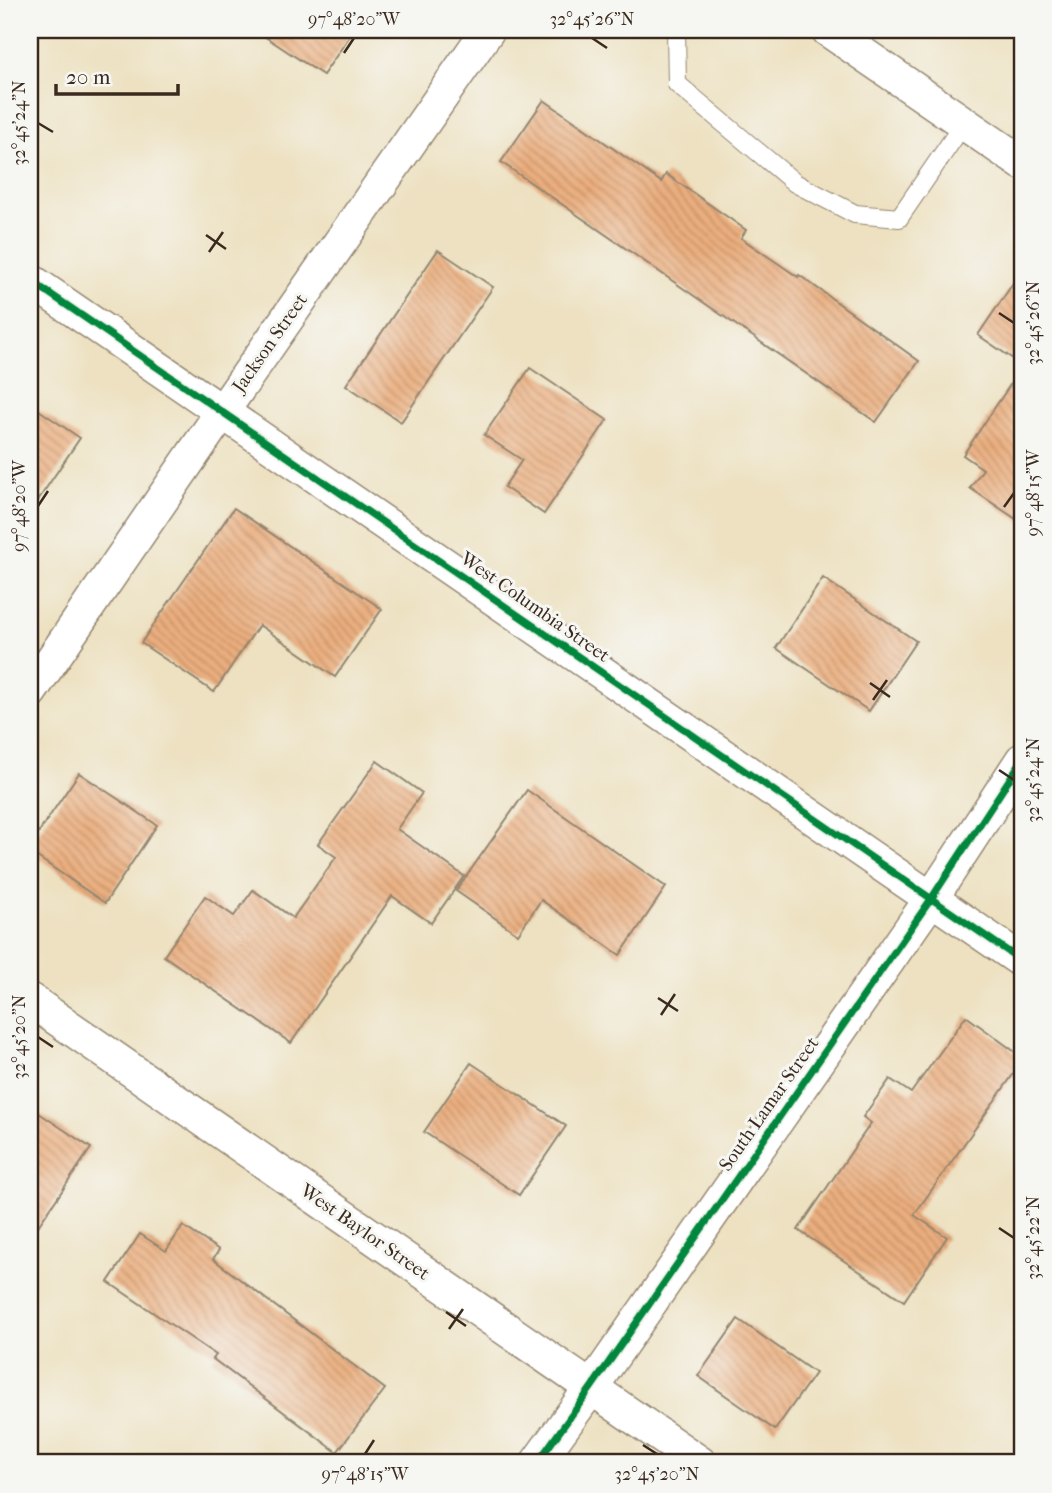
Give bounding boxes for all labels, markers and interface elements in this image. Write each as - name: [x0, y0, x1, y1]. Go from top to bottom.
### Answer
- text: 97°48'20"W: [308, 9, 401, 30]
- text: 32°45'26"N: [550, 9, 635, 30]
- scale bar: [56, 52, 178, 96]
- text: 20 m: [66, 65, 111, 89]
- text: 32°45'24"N: [9, 80, 30, 166]
- text: 32°45'26"N: [1023, 280, 1044, 365]
- street label: Jackson Street: [227, 289, 312, 398]
- text: 97°48'15"W: [1023, 448, 1044, 537]
- text: 97°48'20"W: [9, 459, 30, 552]
- street label: West Columbia Street: [455, 547, 614, 667]
- text: 32°45'24"N: [1023, 737, 1044, 823]
- text: 32°45'20"N: [9, 994, 30, 1079]
- street label: South Lamar Street: [714, 1033, 824, 1175]
- street label: West Baylor Street: [295, 1179, 434, 1285]
- text: 32°45'22"N: [1023, 1196, 1044, 1280]
- text: 97°48'15"W: [321, 1464, 410, 1485]
- text: 32°45'20"N: [615, 1464, 700, 1485]

